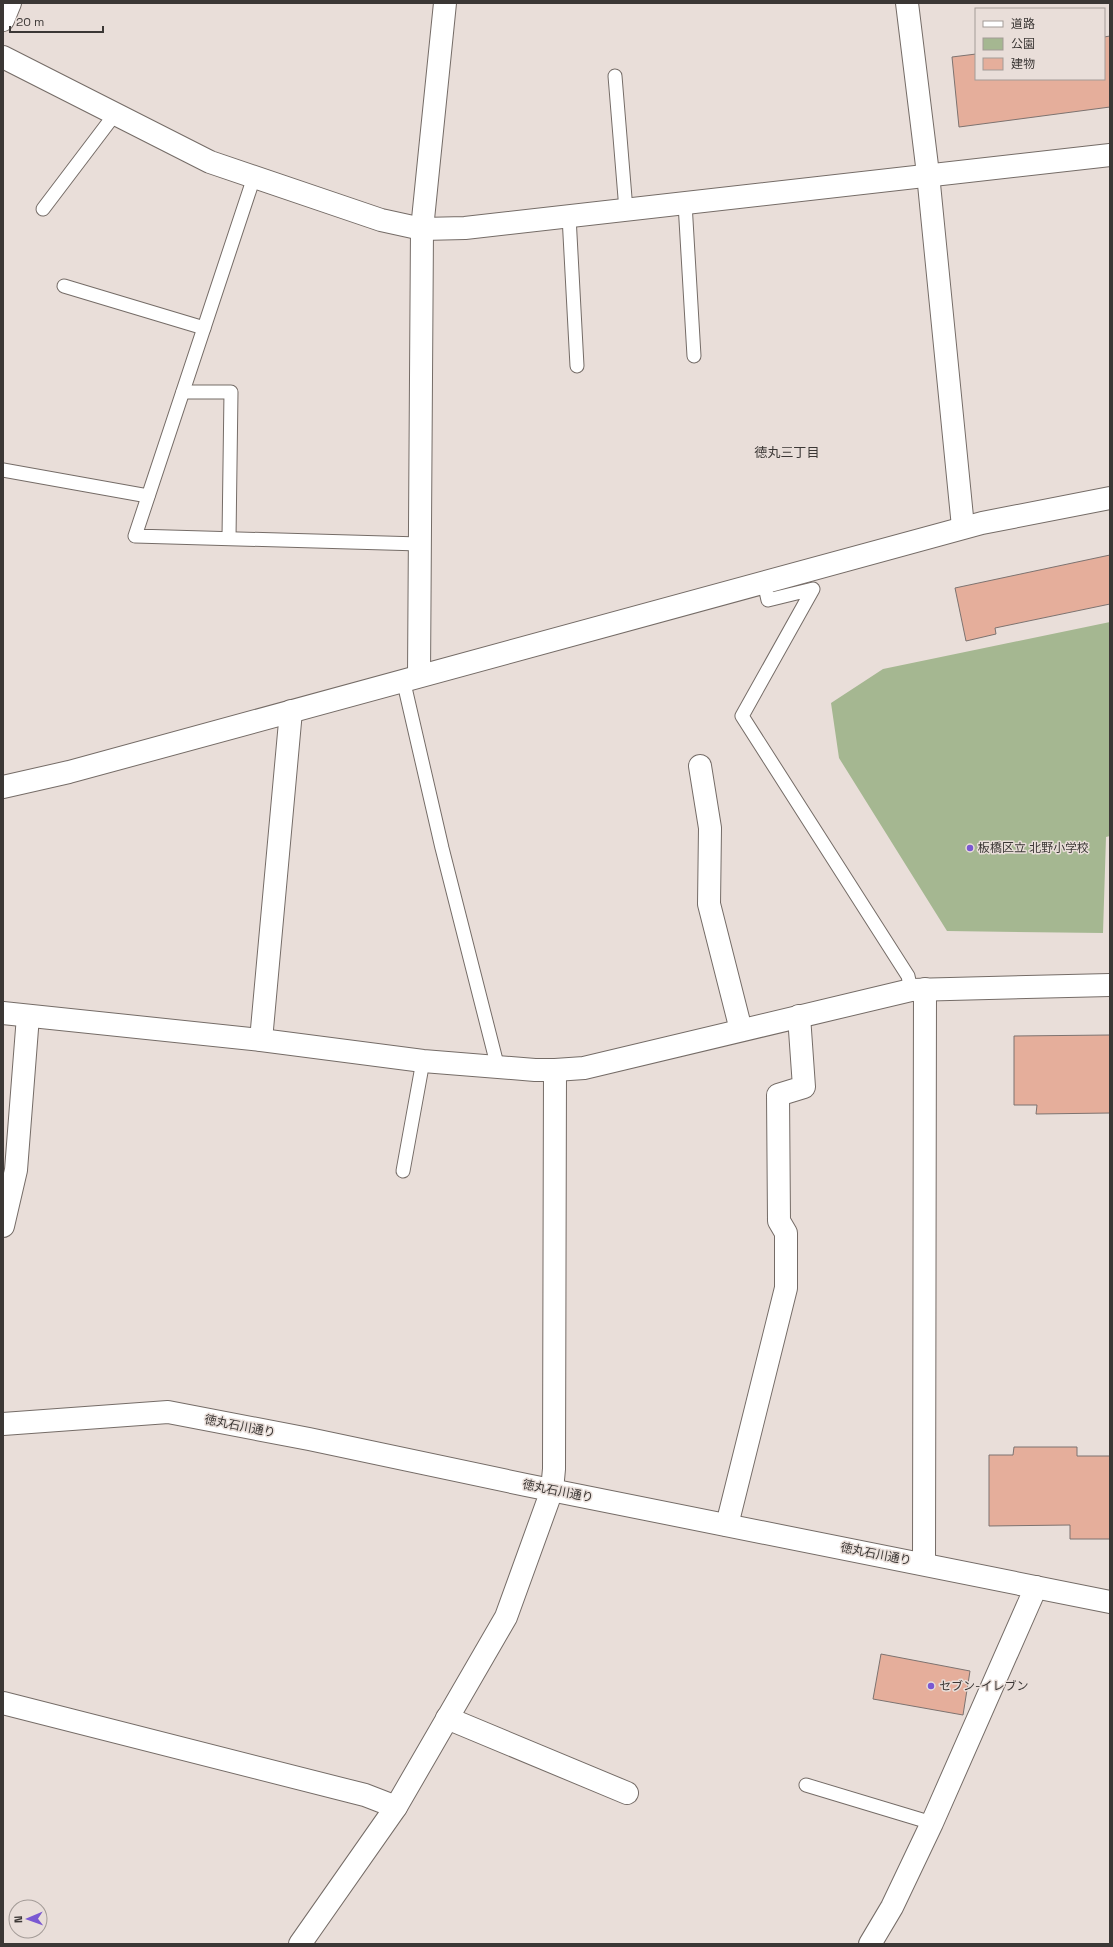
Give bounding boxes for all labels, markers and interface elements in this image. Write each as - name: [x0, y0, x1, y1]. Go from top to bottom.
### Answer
- scale bar: [10, 8, 103, 34]
- legend: [975, 8, 1105, 80]
- text: 20 m: [16, 14, 44, 30]
- text: 道路: [1011, 16, 1035, 32]
- text: 公園: [1011, 36, 1035, 52]
- text: 建物: [1011, 56, 1035, 72]
- district label: 徳丸三丁目: [754, 444, 820, 461]
- place label: 板橋区立 北野小学校: [978, 840, 1089, 856]
- marker: 板橋区立 北野小学校: [965, 843, 975, 853]
- street label: 徳丸石川通り: [203, 1411, 277, 1441]
- street label: 徳丸石川通り: [521, 1476, 595, 1506]
- street label: 徳丸石川通り: [839, 1539, 913, 1569]
- place label: セブン-イレブン: [939, 1678, 1028, 1694]
- marker: セブン-イレブン: [926, 1681, 936, 1691]
- north arrow: [8, 1899, 48, 1939]
- text: N: [11, 1915, 25, 1923]

